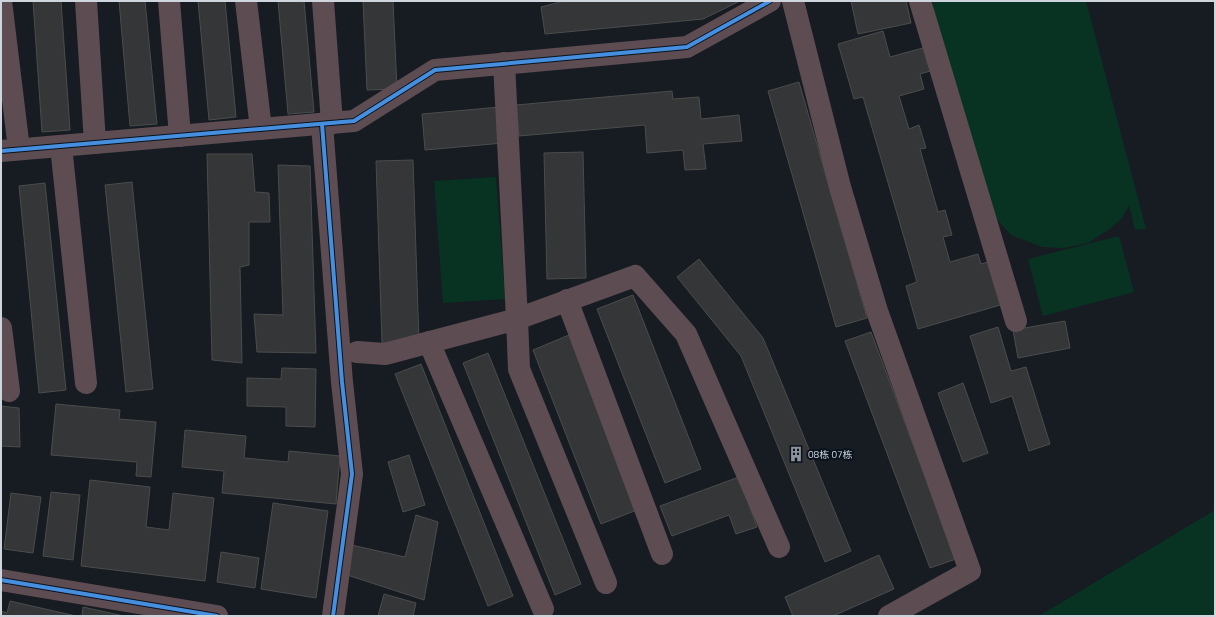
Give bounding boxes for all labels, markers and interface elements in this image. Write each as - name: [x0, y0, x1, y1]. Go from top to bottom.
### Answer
- building icon: 08栋 07栋: [787, 445, 805, 463]
- place label: 08栋 07栋: [808, 447, 853, 462]

